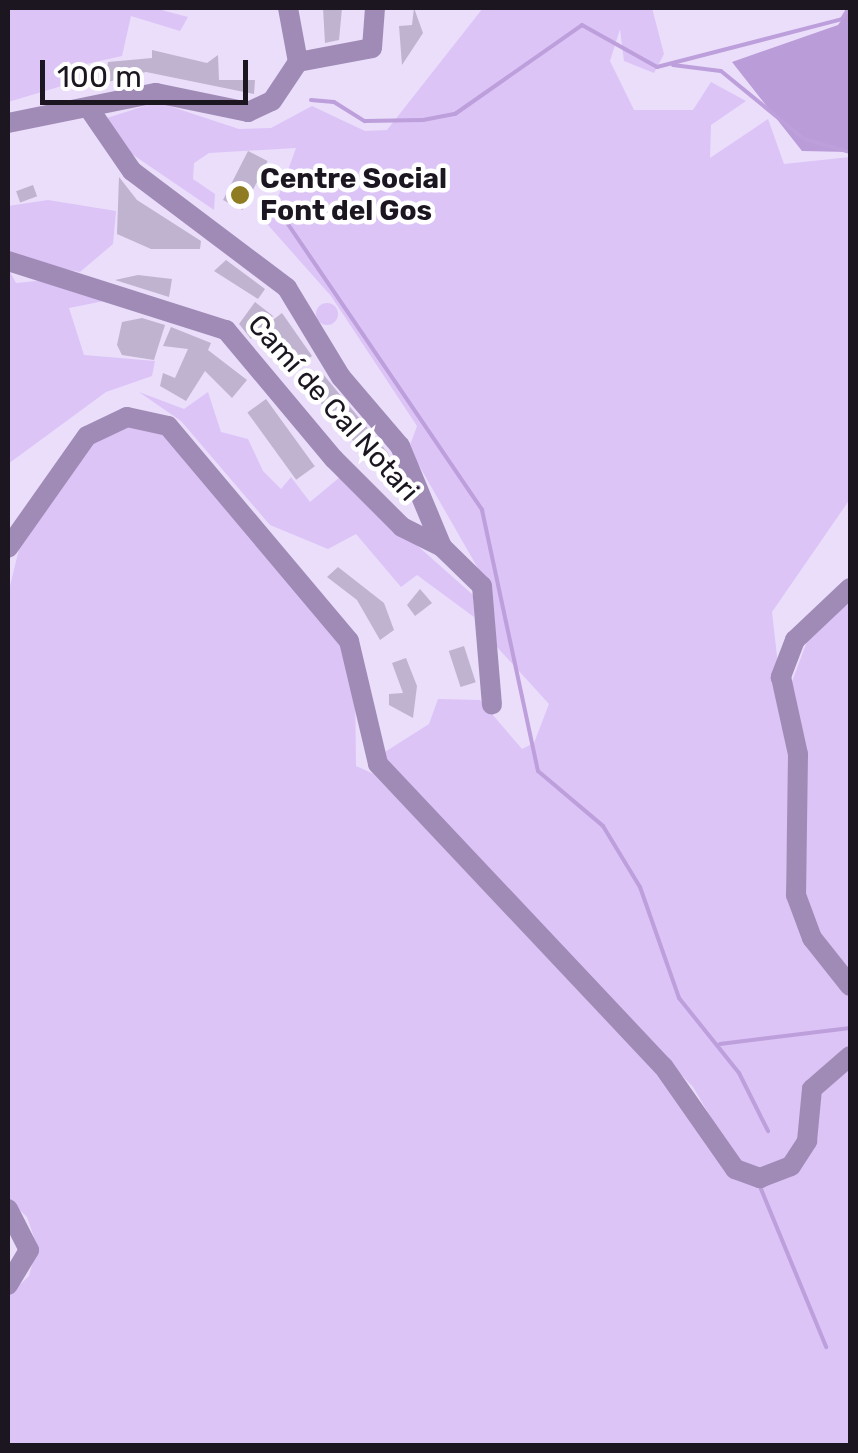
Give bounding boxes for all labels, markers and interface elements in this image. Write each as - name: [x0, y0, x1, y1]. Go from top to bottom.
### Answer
- scale bar: [45, 40, 252, 102]
- text: 100 m: [57, 59, 142, 95]
- place label: Centre Social Font del Gos: [260, 162, 447, 228]
- marker: Centre Social Font del Gos: [229, 184, 251, 206]
- street label: Camí de Cal Notari: [241, 308, 425, 508]

